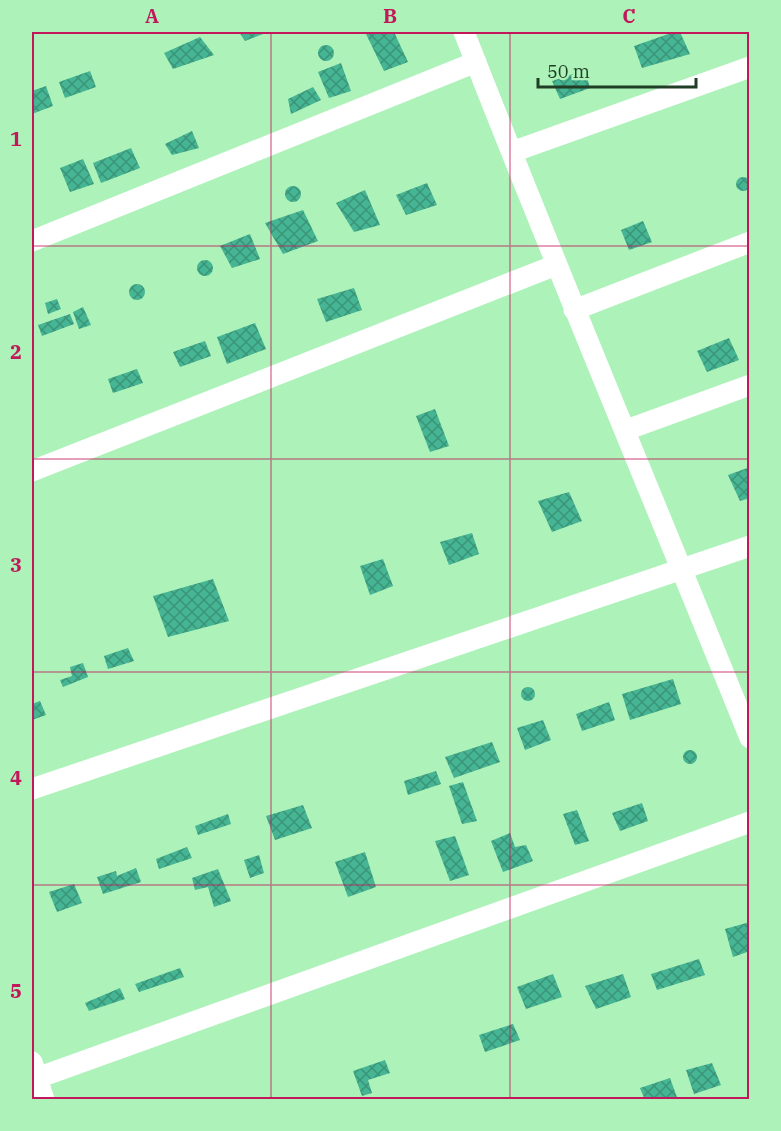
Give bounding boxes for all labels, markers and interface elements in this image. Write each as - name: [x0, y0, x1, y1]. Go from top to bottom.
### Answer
- text: A: [145, 2, 159, 29]
- text: B: [383, 2, 397, 29]
- text: C: [622, 2, 636, 29]
- scale bar: [538, 51, 696, 89]
- text: 50 m: [547, 60, 590, 83]
- text: 1: [10, 125, 22, 152]
- text: 2: [10, 338, 22, 365]
- text: 3: [10, 551, 22, 578]
- text: 4: [10, 764, 22, 791]
- text: 5: [10, 977, 22, 1004]

